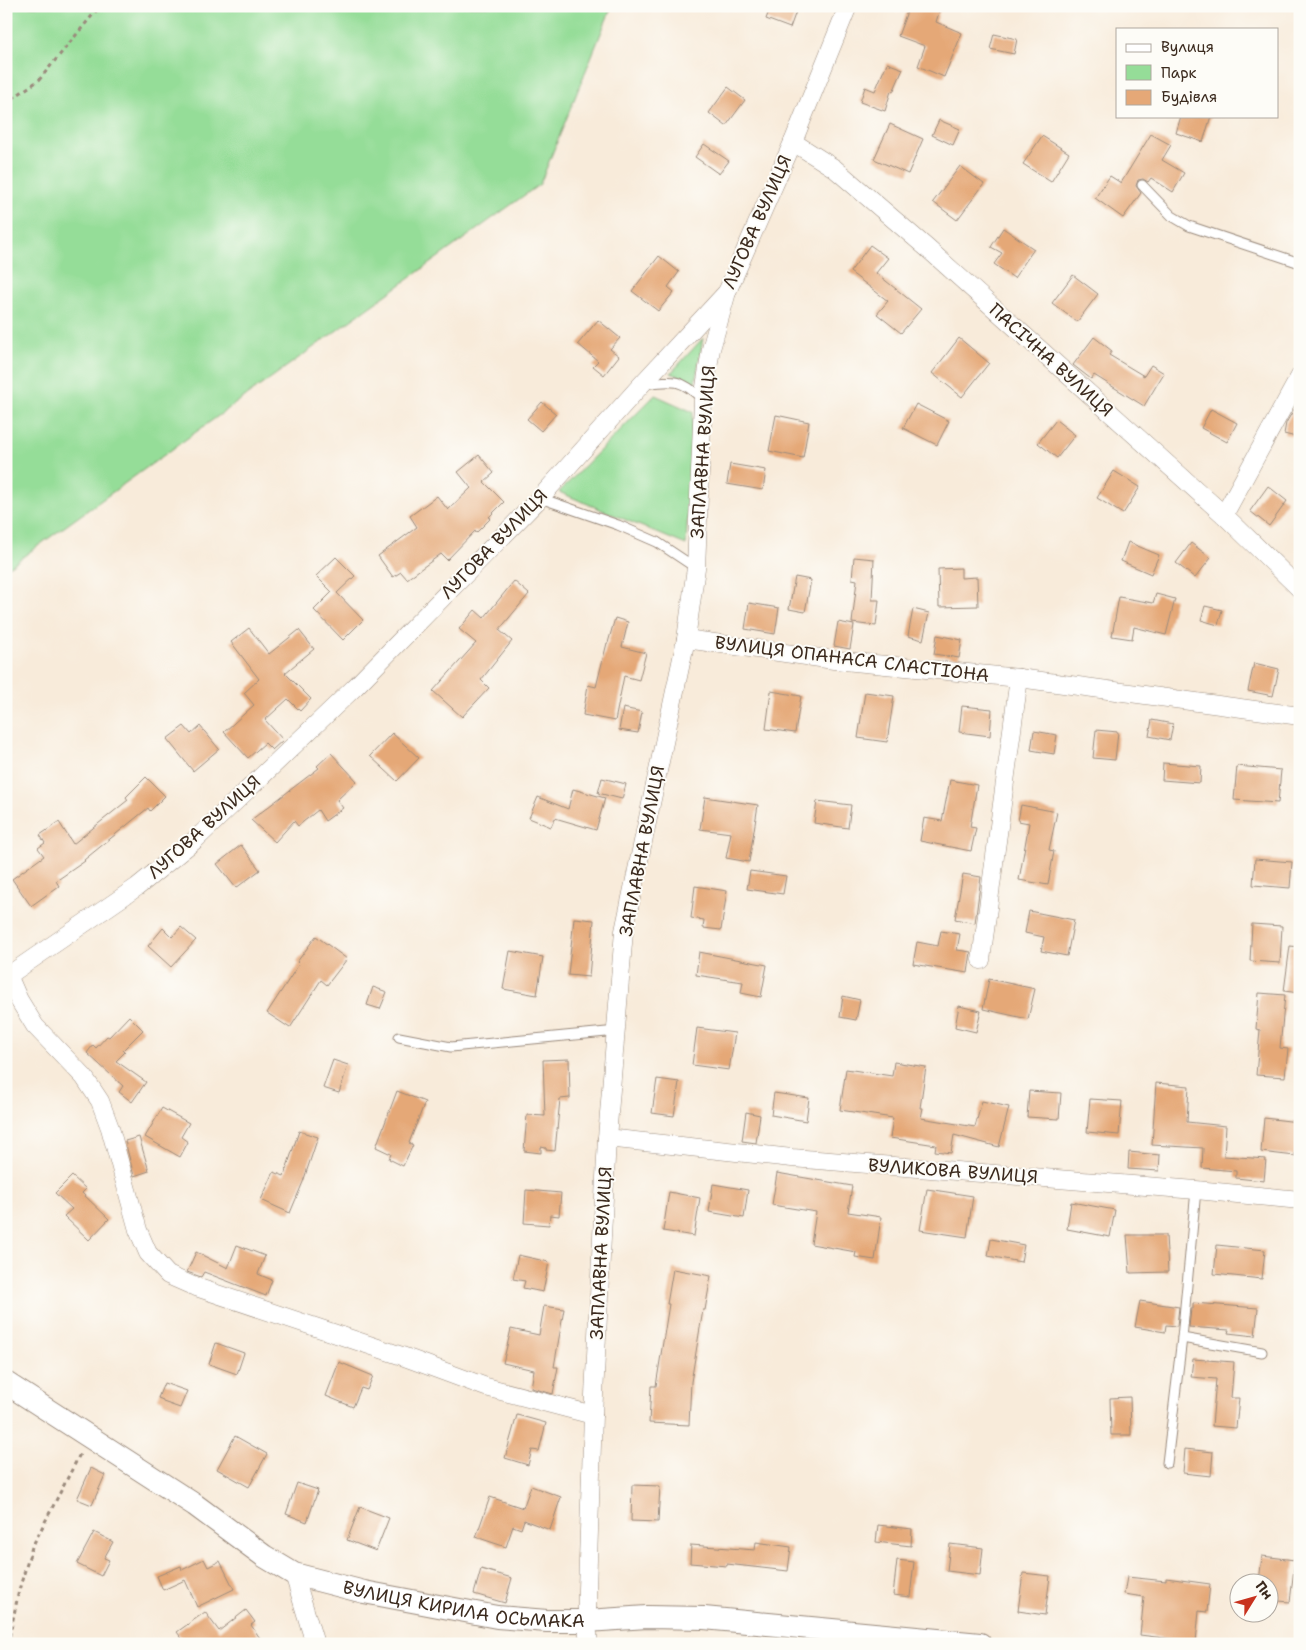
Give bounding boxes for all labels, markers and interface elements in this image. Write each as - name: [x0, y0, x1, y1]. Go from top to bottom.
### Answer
- legend: [1116, 28, 1278, 118]
- text: Вулиця: [1161, 37, 1214, 57]
- text: Парк: [1161, 63, 1197, 83]
- text: Будівля: [1161, 87, 1217, 107]
- street label: ЛУГОВА ВУЛИЦЯ: [717, 151, 797, 293]
- street label: ПАСІЧНА ВУЛИЦЯ: [984, 298, 1118, 422]
- street label: ЗАПЛАВНА ВУЛИЦЯ: [685, 365, 721, 539]
- street label: ЛУГОВА ВУЛИЦЯ: [435, 484, 553, 604]
- street label: ВУЛИЦЯ ОПАНАСА СЛАСТІОНА: [714, 630, 990, 688]
- street label: ЗАПЛАВНА ВУЛИЦЯ: [614, 763, 670, 939]
- street label: ЛУГОВА ВУЛИЦЯ: [142, 770, 266, 884]
- street label: ВУЛИКОВА ВУЛИЦЯ: [867, 1153, 1039, 1189]
- street label: ЗАПЛАВНА ВУЛИЦЯ: [584, 1166, 618, 1340]
- north arrow: [1228, 1572, 1278, 1622]
- street label: ВУЛИЦЯ КИРИЛА ОСЬМАКА: [340, 1575, 585, 1633]
- text: Пн: [1252, 1577, 1277, 1603]

